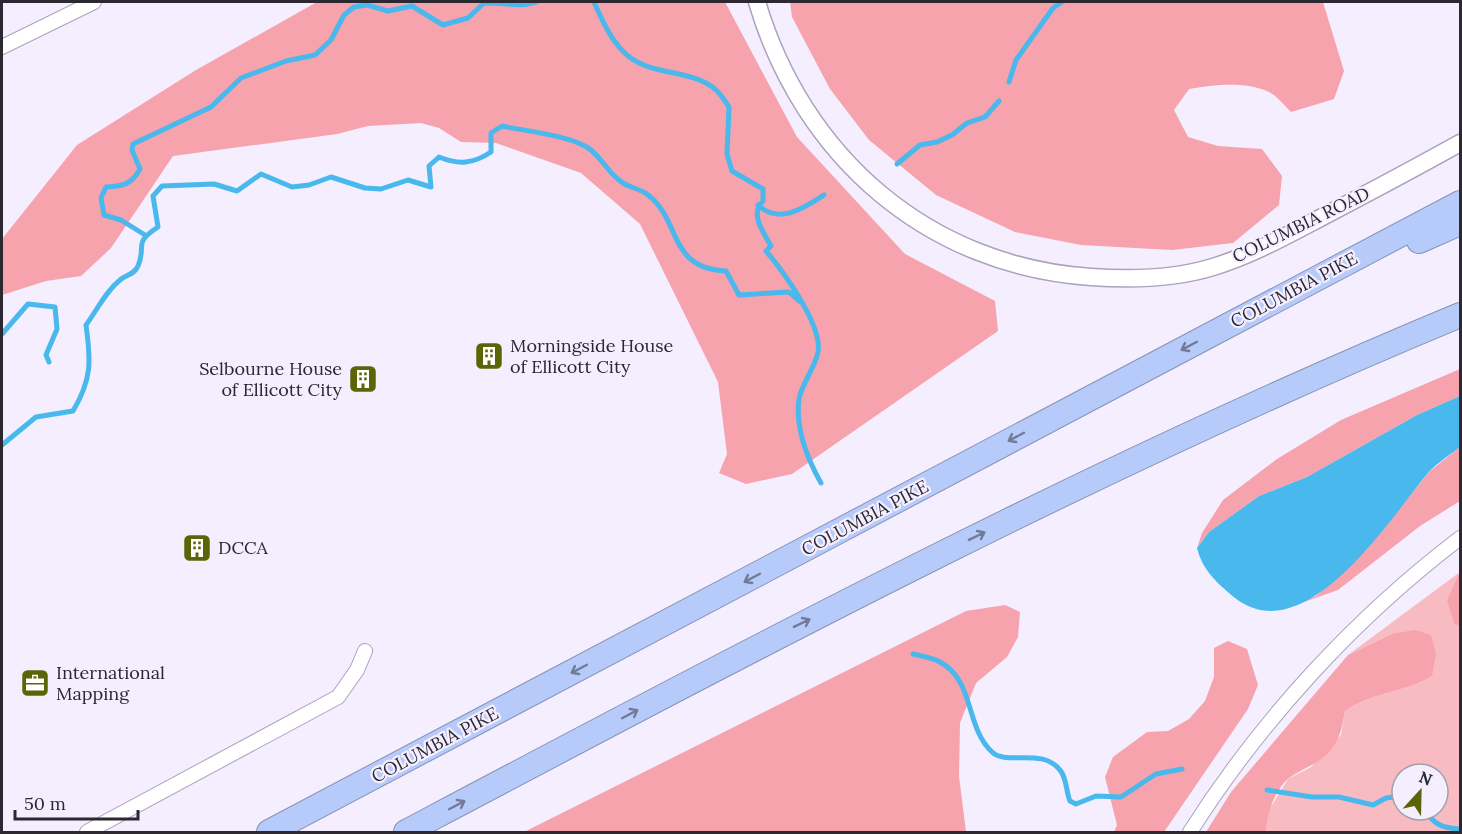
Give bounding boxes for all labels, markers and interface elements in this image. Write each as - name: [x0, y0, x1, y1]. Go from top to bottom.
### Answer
- street label: COLUMBIA ROAD: [1228, 181, 1373, 268]
- street label: COLUMBIA PIKE: [1226, 246, 1361, 333]
- place label: Morningside House of Ellicott City: [510, 334, 673, 378]
- building icon: Morningside House of Ellicott City: [473, 340, 505, 372]
- one-way arrow: [1180, 341, 1198, 352]
- place label: Selbourne House of Ellicott City: [199, 357, 342, 401]
- building icon: Selbourne House of Ellicott City: [347, 363, 379, 395]
- one-way arrow: [1008, 432, 1026, 443]
- street label: COLUMBIA PIKE: [797, 474, 932, 561]
- one-way arrow: [967, 530, 985, 541]
- building icon: DCCA: [181, 532, 213, 564]
- place label: DCCA: [218, 536, 268, 559]
- one-way arrow: [743, 573, 761, 584]
- one-way arrow: [793, 617, 811, 628]
- place label: International Mapping: [56, 661, 165, 705]
- one-way arrow: [571, 663, 588, 675]
- office icon: International Mapping: [19, 667, 51, 699]
- street label: COLUMBIA PIKE: [367, 701, 502, 788]
- one-way arrow: [620, 708, 638, 719]
- north arrow: [1390, 762, 1450, 822]
- text: N: [1416, 767, 1435, 790]
- scale bar: [15, 783, 138, 821]
- text: 50 m: [24, 792, 66, 815]
- one-way arrow: [448, 799, 466, 810]

